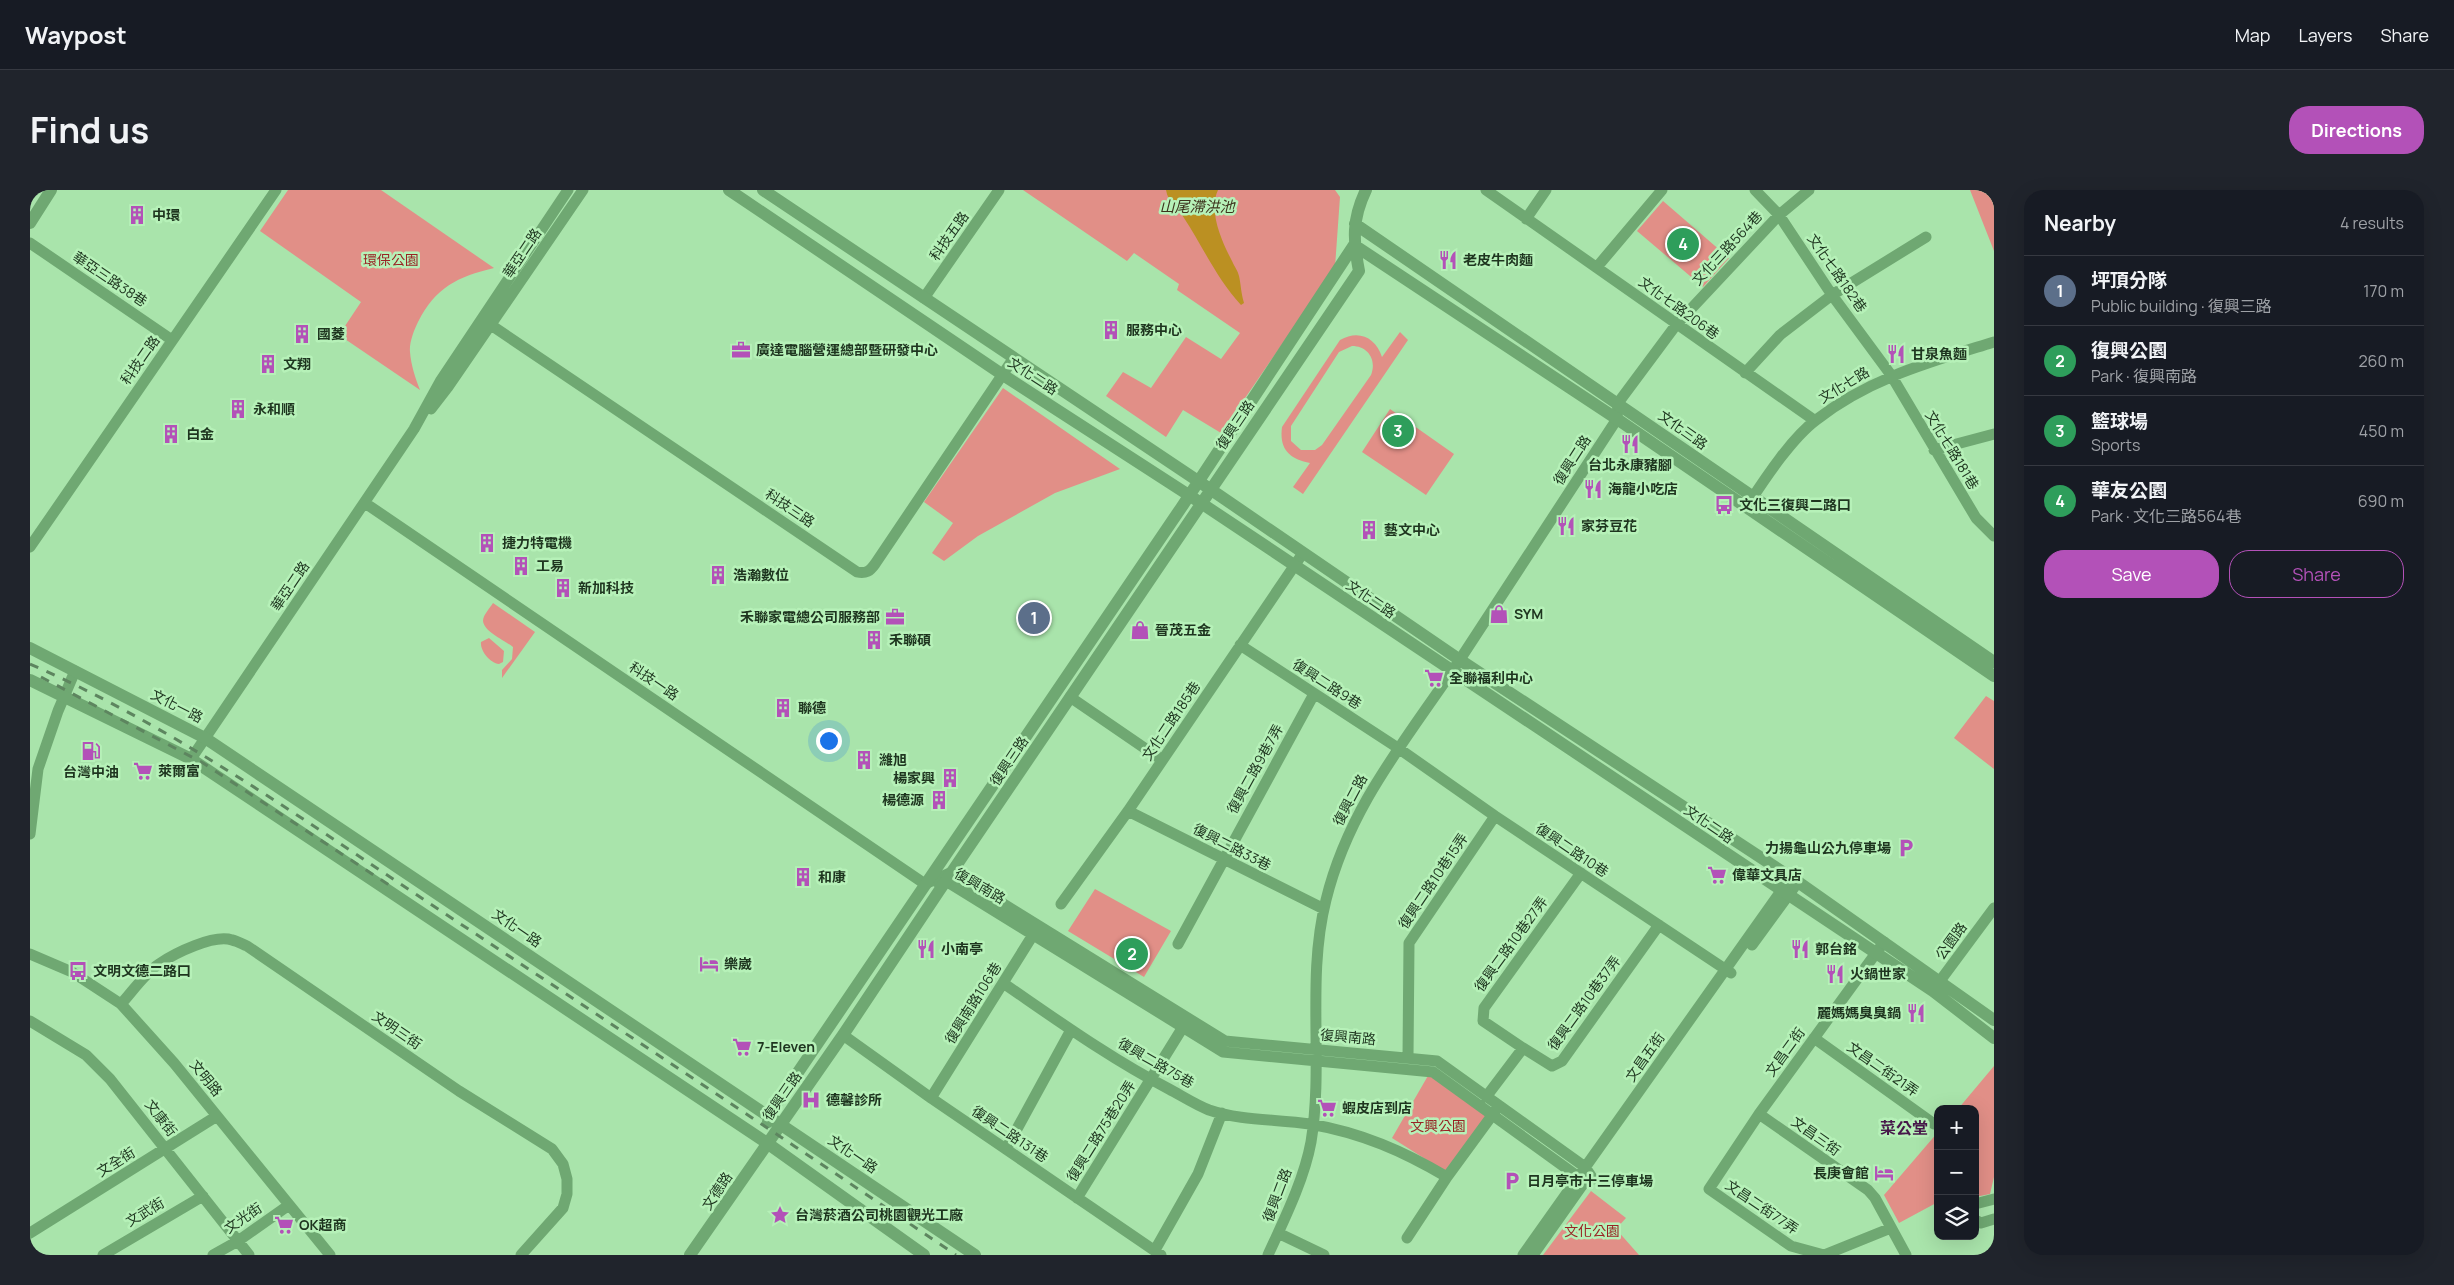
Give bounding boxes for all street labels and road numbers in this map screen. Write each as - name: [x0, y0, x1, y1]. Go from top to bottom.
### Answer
- street label: 文化三路564巷: [1687, 206, 1766, 289]
- street label: 科技五路: [925, 207, 972, 264]
- street label: 華亞二路: [498, 224, 545, 281]
- street label: 文化七路182巷: [1803, 230, 1871, 316]
- street label: 華亞三路38巷: [69, 247, 151, 310]
- street label: 文化七路206巷: [1635, 272, 1723, 343]
- street label: 科技二路: [116, 331, 163, 388]
- street label: 文化二路: [1005, 352, 1062, 399]
- street label: 文化七路: [1815, 362, 1873, 407]
- street label: 復興三路: [1211, 396, 1258, 453]
- street label: 文化三路: [1655, 406, 1712, 453]
- street label: 文化七路181巷: [1921, 407, 1984, 493]
- street label: 復興二路: [1548, 431, 1595, 488]
- street label: 科技三路: [762, 484, 819, 531]
- street label: 華亞二路: [266, 557, 313, 614]
- street label: 文化二路: [1343, 575, 1400, 622]
- street label: 復興二路9巷: [1289, 654, 1365, 713]
- street label: 科技一路: [626, 657, 683, 704]
- street label: 文化二路185巷: [1137, 677, 1204, 764]
- street label: 文化一路: [148, 684, 206, 727]
- street label: 復興二路9巷7弄: [1222, 721, 1287, 817]
- street label: 復興三路: [985, 732, 1032, 789]
- street label: 復興二路: [1328, 771, 1371, 829]
- street label: 文化二路: [1681, 800, 1738, 847]
- street label: 復興二路10巷: [1532, 818, 1612, 881]
- street label: 復興二路33巷: [1190, 819, 1275, 874]
- street label: 復興二路10巷15弄: [1394, 829, 1472, 932]
- street label: 復興南路: [951, 863, 1009, 908]
- street label: 復興二路10巷27弄: [1470, 892, 1551, 995]
- street label: 文化一路: [489, 904, 546, 951]
- street label: 公園路: [1931, 918, 1971, 963]
- street label: 復興二路10巷37弄: [1543, 952, 1624, 1054]
- street label: 復興南路106巷: [940, 958, 1005, 1047]
- street label: 文明三街: [369, 1006, 426, 1053]
- street label: 文昌二街: [1760, 1023, 1809, 1080]
- street label: 復興南路: [1319, 1025, 1377, 1048]
- street label: 文昌五街: [1621, 1028, 1668, 1085]
- street label: 復興二路75巷: [1115, 1033, 1198, 1092]
- street label: 文昌二街21弄: [1844, 1037, 1923, 1100]
- street label: 文明路: [186, 1055, 227, 1100]
- street label: 復興三路: [758, 1067, 805, 1124]
- street label: 復興二路75巷20弄: [1062, 1077, 1139, 1185]
- street label: 文康街: [141, 1095, 182, 1140]
- street label: 復興二路131巷: [968, 1101, 1052, 1166]
- street label: 文昌三街: [1788, 1112, 1845, 1159]
- street label: 文化一路: [825, 1130, 882, 1177]
- street label: 文全街: [93, 1142, 139, 1181]
- street label: 復興二路: [1258, 1165, 1295, 1224]
- street label: 文德路: [697, 1168, 736, 1213]
- street label: 文昌二街77弄: [1722, 1175, 1803, 1238]
- street label: 文武街: [122, 1193, 168, 1231]
- street label: 文光街: [220, 1198, 265, 1237]

